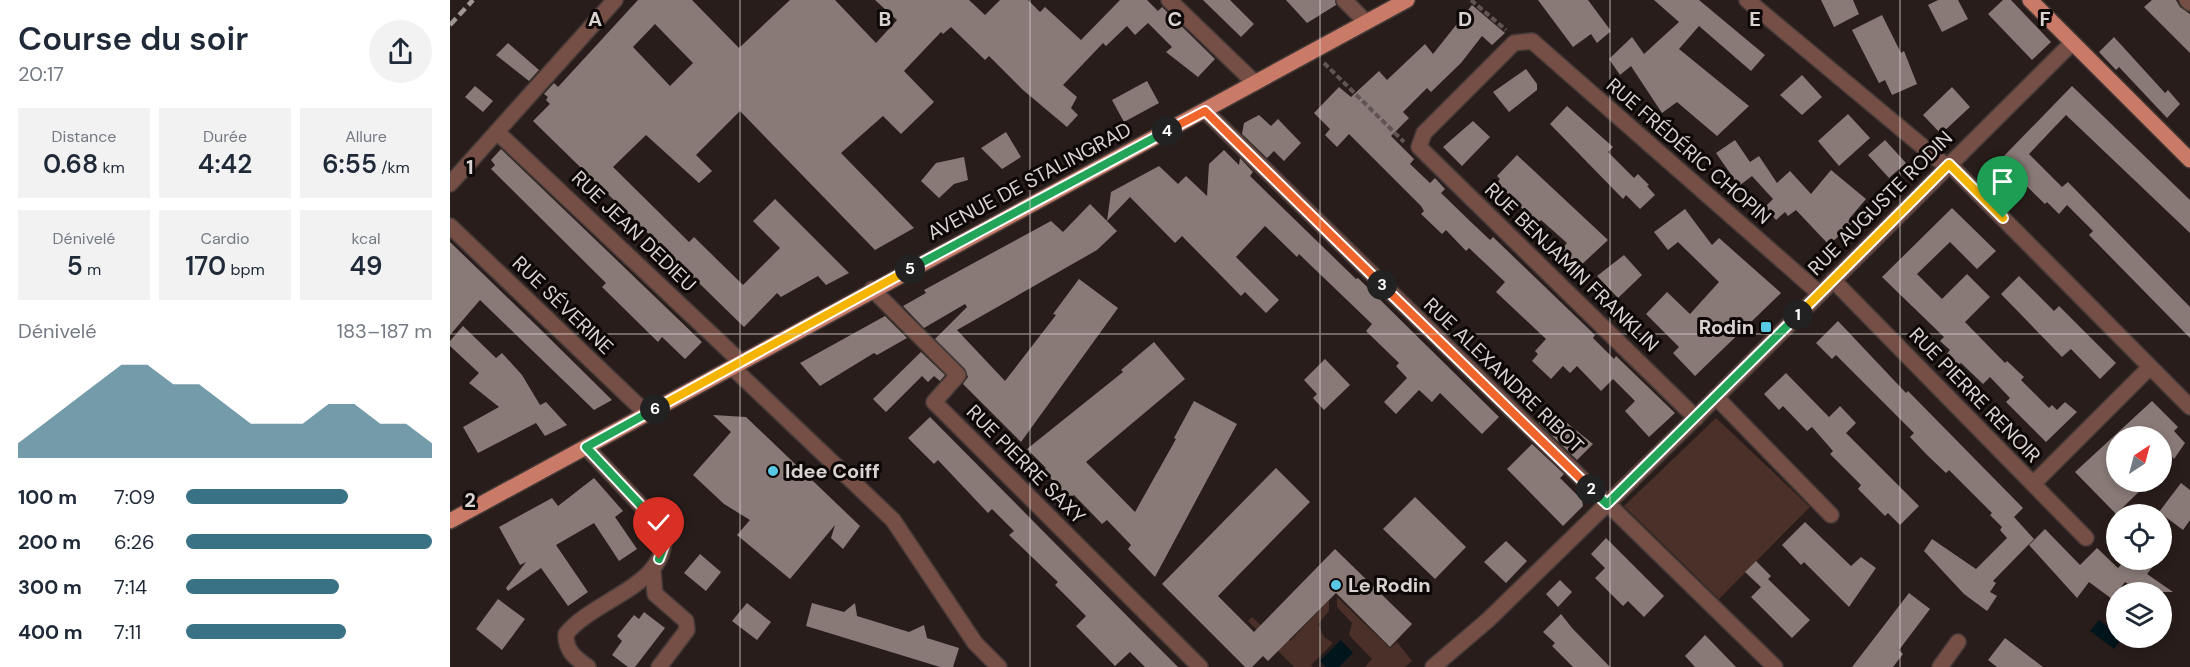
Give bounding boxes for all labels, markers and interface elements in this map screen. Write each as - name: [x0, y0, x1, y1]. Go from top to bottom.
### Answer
- text: A: [588, 6, 602, 32]
- text: B: [879, 6, 891, 32]
- text: C: [1168, 6, 1182, 32]
- text: D: [1458, 6, 1472, 32]
- text: E: [1749, 6, 1761, 32]
- text: F: [2039, 6, 2051, 32]
- text: Course du soir: [18, 17, 248, 60]
- button: share: [369, 20, 432, 83]
- text: 20:17: [18, 61, 64, 87]
- street label: RUE FRÉDÉRIC CHOPIN: [1601, 72, 1777, 230]
- street label: AVENUE DE STALINGRAD: [923, 116, 1135, 246]
- pin: 4: [1152, 116, 1182, 146]
- text: 4: [1162, 120, 1172, 141]
- street label: RUE AUGUSTE RODIN: [1802, 125, 1958, 281]
- text: Distance: [52, 126, 116, 147]
- text: Durée: [203, 126, 247, 147]
- text: Allure: [345, 126, 387, 147]
- text: 0.68: [43, 147, 98, 181]
- text: 4:42: [198, 147, 252, 181]
- text: 6:55: [322, 147, 377, 181]
- text: 1: [466, 154, 474, 180]
- pin: [1977, 156, 2028, 218]
- text: km: [98, 157, 125, 178]
- text: /km: [377, 157, 410, 178]
- street label: RUE JEAN DEDIEU: [566, 165, 702, 297]
- icon: arrive: [1986, 165, 2019, 198]
- street label: RUE BENJAMIN FRANKLIN: [1479, 177, 1665, 357]
- text: Dénivelé: [53, 228, 115, 249]
- text: Cardio: [200, 228, 250, 249]
- text: kcal: [352, 228, 380, 249]
- text: 5: [67, 249, 83, 283]
- text: 170: [185, 249, 226, 283]
- text: 49: [349, 249, 383, 283]
- street label: RUE SÉVERINE: [507, 250, 619, 360]
- pin: 5: [895, 254, 925, 284]
- text: 5: [905, 258, 915, 279]
- text: m: [83, 259, 101, 280]
- text: bpm: [226, 259, 265, 280]
- pin: 3: [1367, 270, 1397, 300]
- text: 3: [1377, 274, 1387, 295]
- street label: RUE ALEXANDRE RIBOT: [1418, 292, 1590, 458]
- pin: 1: [1783, 300, 1813, 330]
- text: 1: [1795, 304, 1801, 325]
- place label: Rodin: [1699, 314, 1754, 340]
- text: Dénivelé: [18, 318, 97, 344]
- text: 183–187 m: [337, 318, 432, 344]
- marker: Rodin: [1759, 320, 1773, 334]
- street label: RUE PIERRE RENOIR: [1904, 322, 2046, 468]
- pin: 6: [640, 394, 670, 424]
- text: 6: [650, 398, 660, 419]
- street label: RUE PIERRE SAXY: [961, 399, 1091, 529]
- north arrow: [2106, 426, 2172, 492]
- map controls: [2106, 426, 2172, 648]
- place label: Idee Coiff: [785, 458, 880, 484]
- marker: Idee Coiff: [766, 464, 780, 478]
- pin: 2: [1576, 474, 1606, 504]
- text: 2: [1586, 478, 1596, 499]
- text: 100 m: [18, 484, 77, 510]
- text: 7:09: [114, 484, 155, 510]
- text: 2: [464, 487, 476, 513]
- pin: [633, 497, 684, 559]
- button: locate: [2106, 504, 2172, 570]
- icon: check: [642, 506, 675, 539]
- text: 200 m: [18, 529, 81, 555]
- text: 6:26: [114, 529, 155, 555]
- place label: Le Rodin: [1348, 572, 1431, 598]
- text: 300 m: [18, 574, 82, 600]
- text: 7:14: [114, 574, 147, 600]
- marker: Le Rodin: [1329, 578, 1343, 592]
- button: layers: [2106, 582, 2172, 648]
- text: 400 m: [18, 619, 83, 645]
- text: 7:11: [114, 619, 141, 645]

